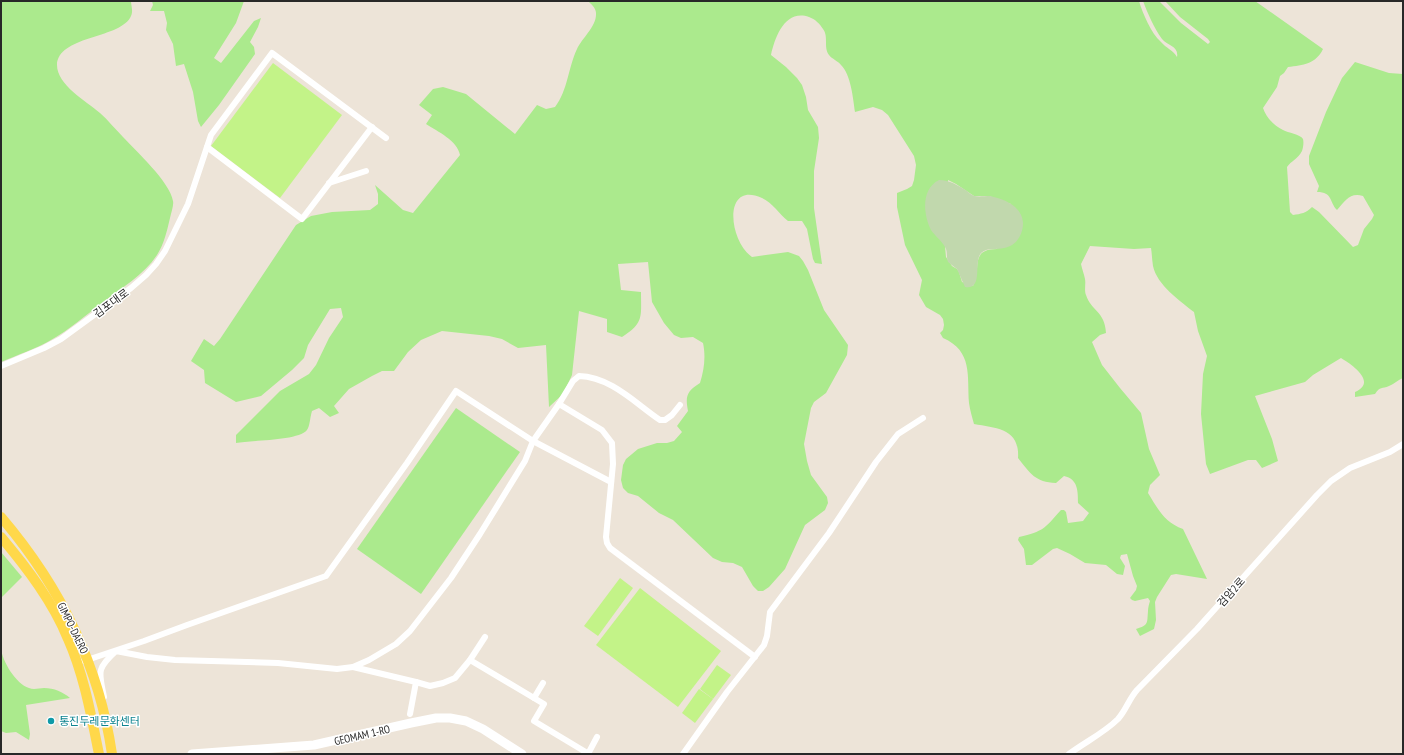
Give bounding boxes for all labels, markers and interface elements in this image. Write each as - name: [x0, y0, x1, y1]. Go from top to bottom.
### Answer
- street label: 김포대로: [91, 285, 131, 321]
- street label: 검암2로: [1214, 574, 1248, 610]
- street label: GIMPO-DAERO: [55, 600, 91, 656]
- place label: 통진두레문화센터: [59, 714, 140, 728]
- marker: 통진두레문화센터: [46, 716, 56, 726]
- street label: GEOMAM 1-RO: [333, 722, 391, 748]

